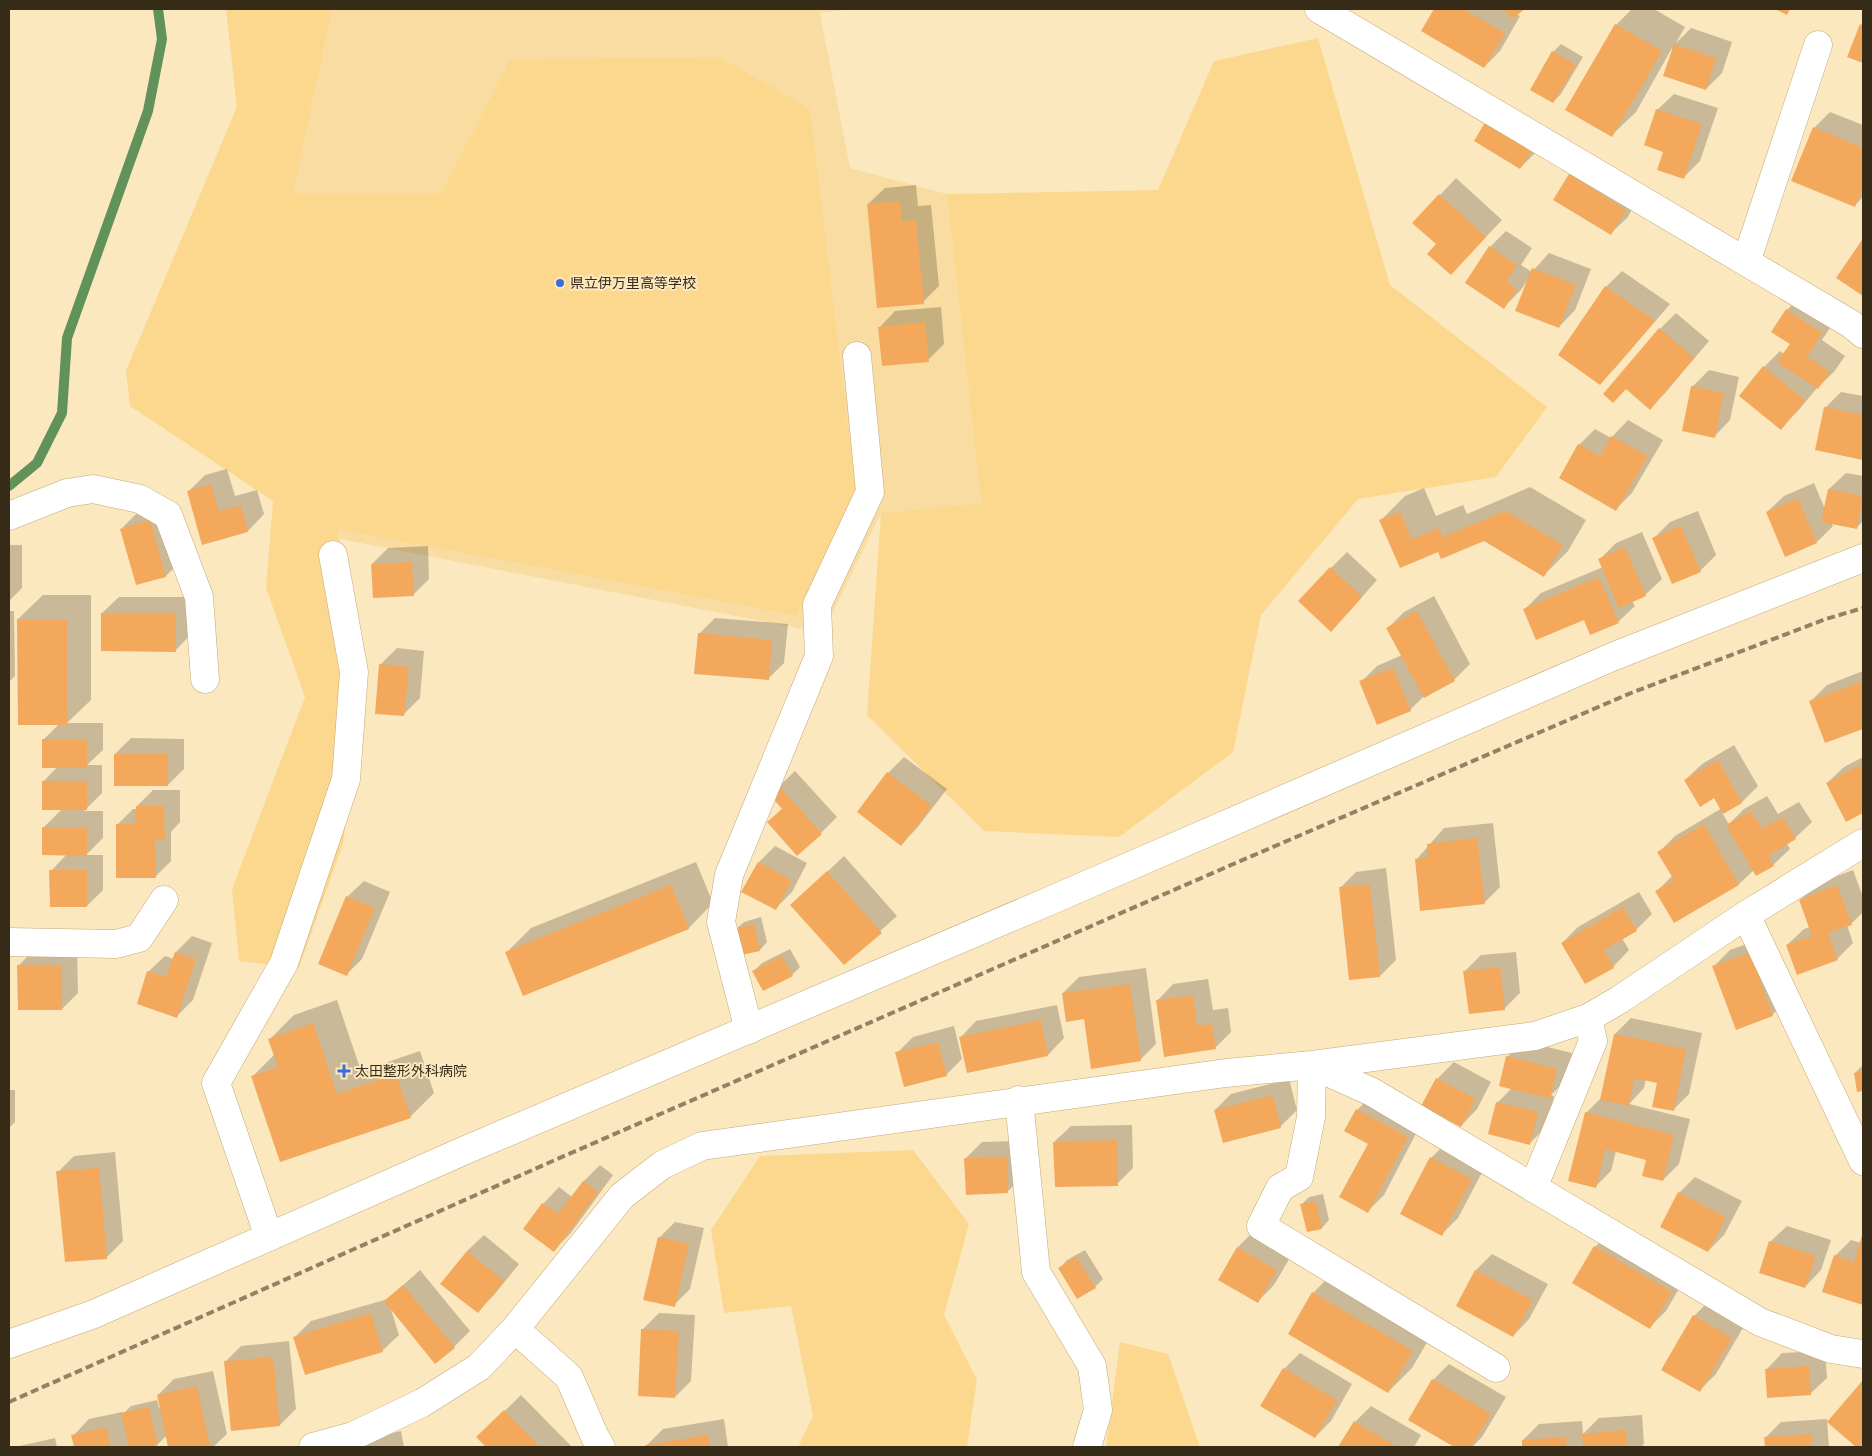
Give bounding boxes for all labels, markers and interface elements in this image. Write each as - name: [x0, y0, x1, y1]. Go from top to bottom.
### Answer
- place label: 県立伊万里高等学校: [570, 275, 696, 291]
- marker: 県立伊万里高等学校: [554, 277, 566, 289]
- place label: 太田整形外科病院: [355, 1063, 467, 1079]
- marker: 太田整形外科病院: [337, 1064, 351, 1078]

